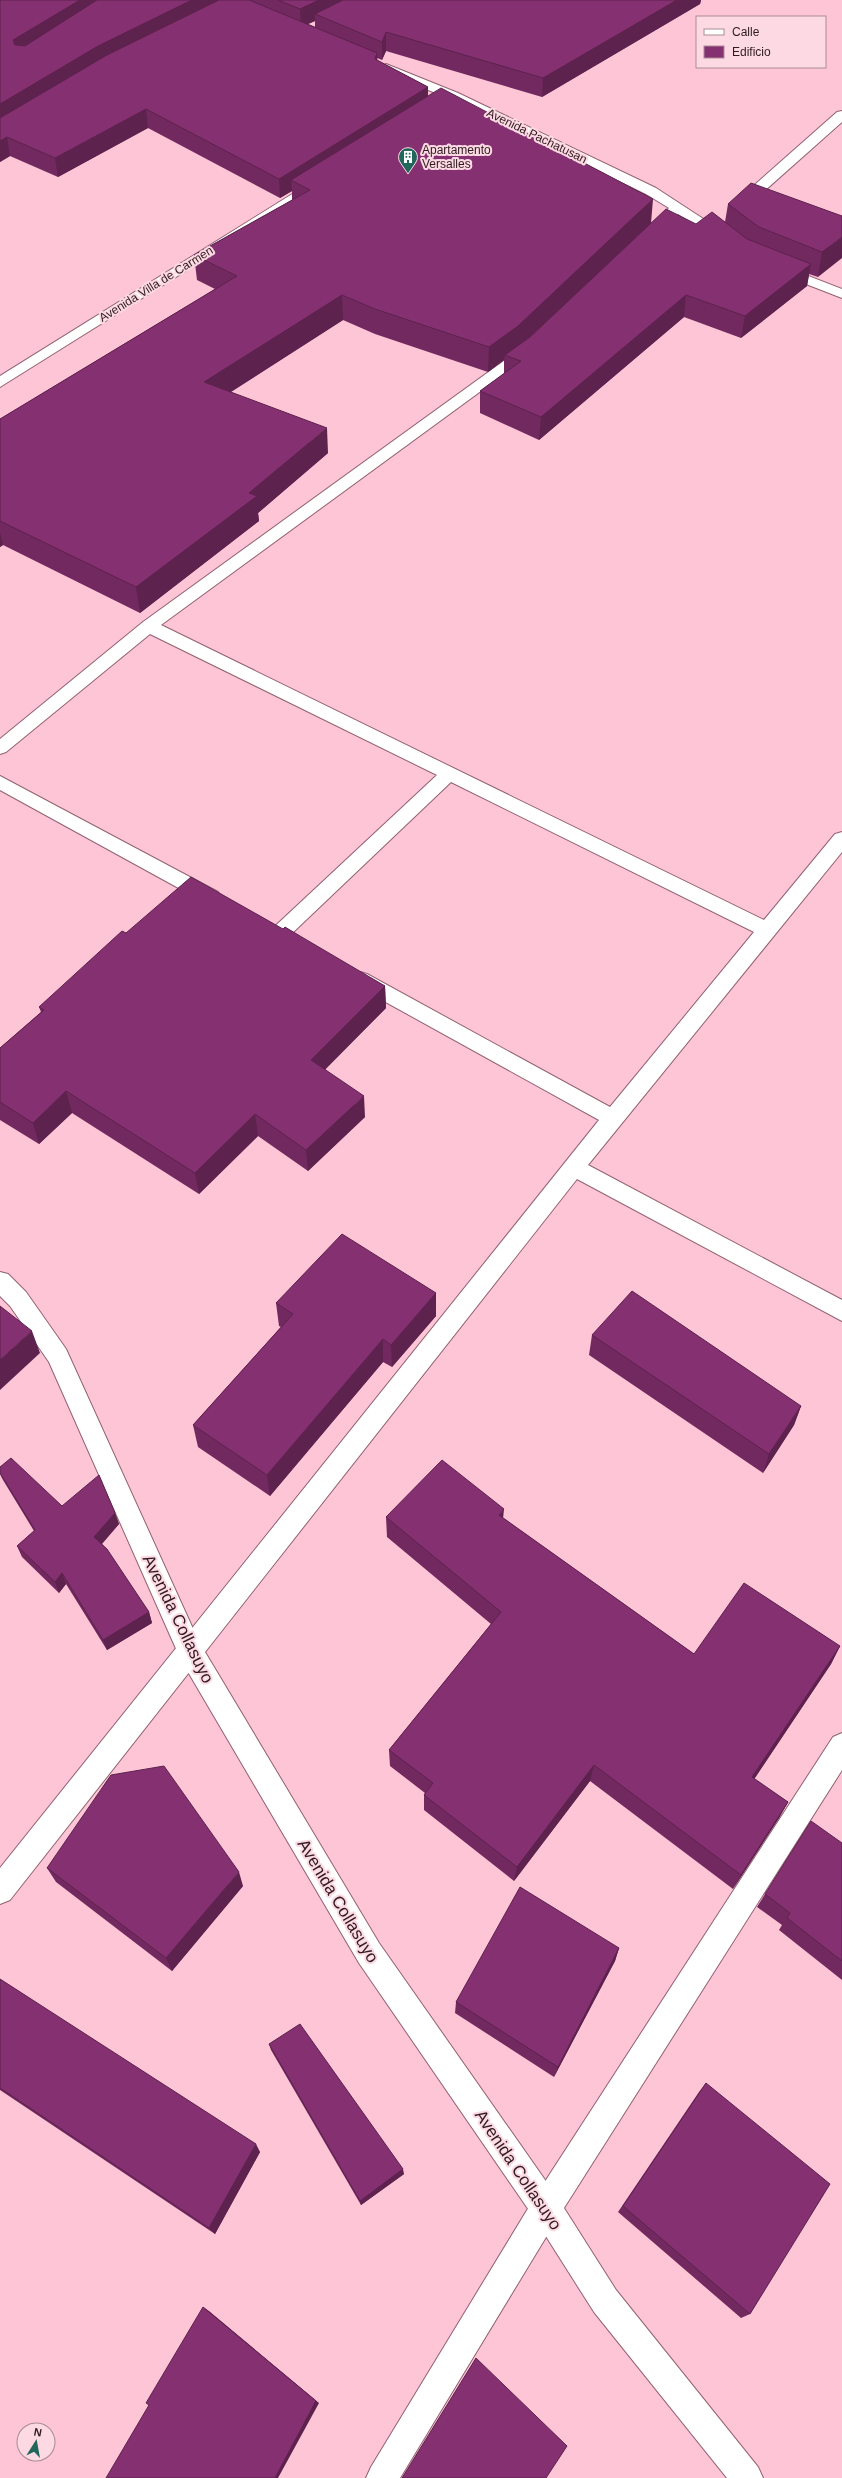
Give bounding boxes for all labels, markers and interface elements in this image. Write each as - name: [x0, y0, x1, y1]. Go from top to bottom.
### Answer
- legend: [696, 16, 826, 68]
- text: Calle: [732, 25, 760, 39]
- text: Edificio: [732, 45, 771, 59]
- street label: Avenida Pachatusan: [485, 106, 589, 166]
- place label: Apartamento Versalles: [422, 143, 491, 171]
- building icon: Apartamento Versalles: [397, 146, 419, 174]
- street label: Avenida Villa de Carmen: [96, 243, 216, 325]
- street label: Avenida Collasuyo: [139, 1552, 217, 1686]
- street label: Avenida Collasuyo: [294, 1836, 382, 1966]
- street label: Avenida Collasuyo: [471, 2106, 565, 2234]
- north arrow: [16, 2422, 56, 2462]
- text: N: [33, 2426, 43, 2439]

